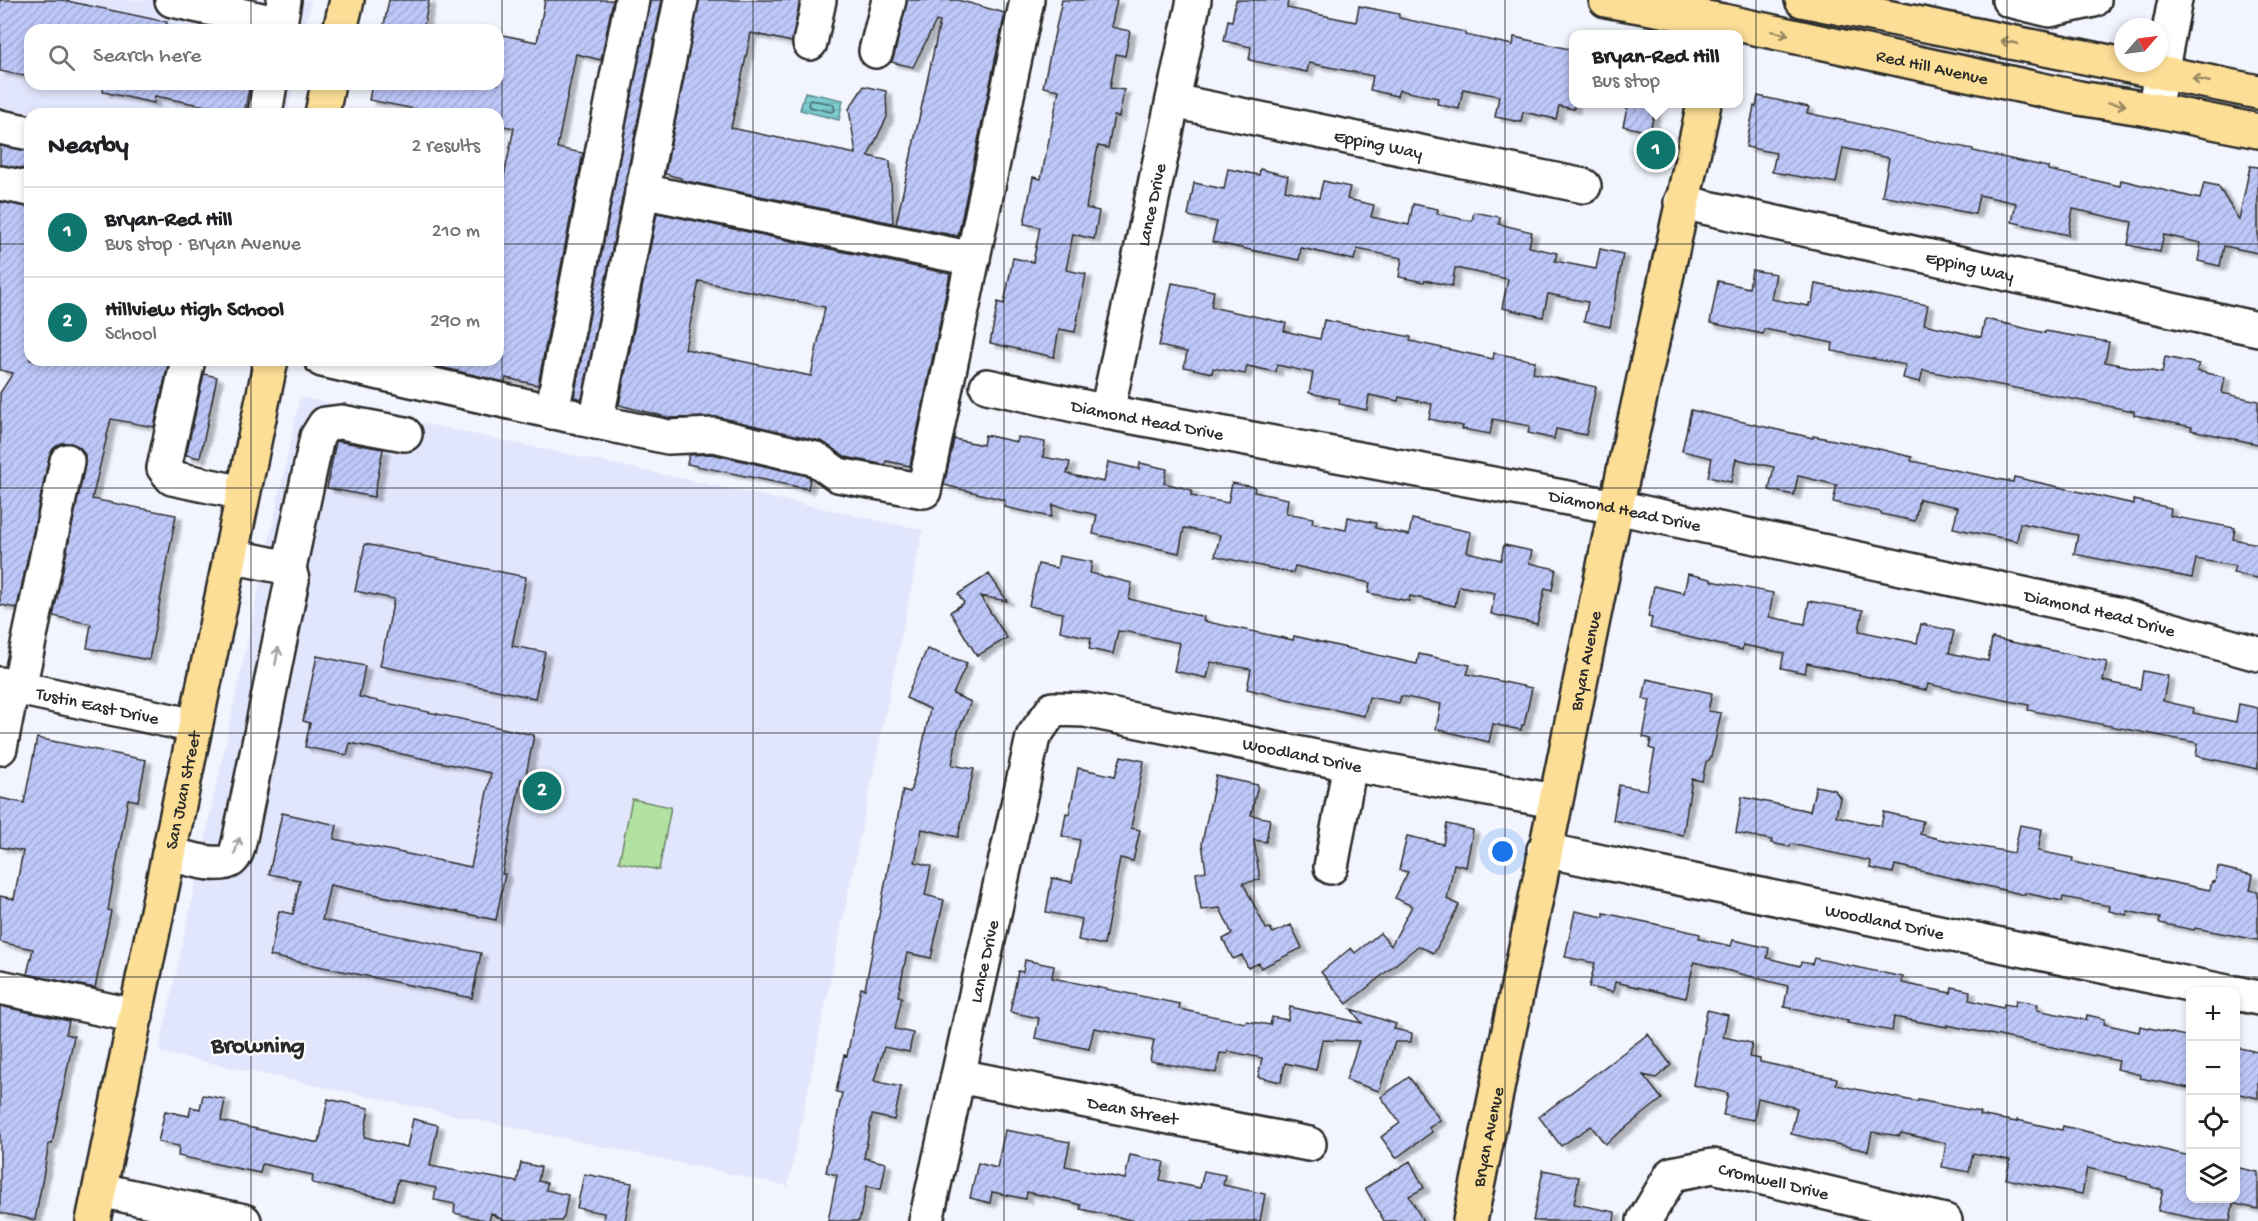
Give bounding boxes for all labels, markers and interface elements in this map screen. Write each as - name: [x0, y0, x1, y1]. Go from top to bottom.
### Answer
- north arrow: [2114, 18, 2168, 72]
- search box: [24, 24, 504, 90]
- one-way arrow: [1770, 28, 1789, 40]
- popup: [1569, 30, 1743, 108]
- one-way arrow: [2000, 36, 2020, 47]
- icon: search: [45, 41, 78, 74]
- text: Search here: [93, 44, 201, 70]
- text: Bryan-Red Hill: [1592, 45, 1720, 71]
- street label: Red Hill Avenue: [1874, 46, 1990, 91]
- text: Bus stop: [1592, 71, 1660, 94]
- one-way arrow: [2191, 74, 2211, 85]
- one-way arrow: [2106, 99, 2126, 110]
- street label: Epping Way: [1332, 127, 1425, 165]
- pin: 1: [1636, 128, 1676, 172]
- text: Nearby: [48, 132, 129, 163]
- text: 2 results: [411, 136, 480, 159]
- street label: Lance Drive: [1134, 161, 1172, 248]
- text: Bryan-Red Hill: [105, 208, 232, 234]
- text: 1: [63, 221, 72, 244]
- text: 210 m: [432, 221, 480, 244]
- text: Bus stop · Bryan Avenue: [105, 234, 301, 257]
- street label: Epping Way: [1923, 248, 2016, 288]
- text: Hillview High School: [105, 298, 284, 324]
- text: 2: [63, 311, 72, 334]
- text: 290 m: [430, 311, 480, 334]
- text: School: [105, 324, 157, 347]
- street label: Diamond Head Drive: [1068, 396, 1226, 447]
- street label: Diamond Head Drive: [1546, 486, 1703, 538]
- street label: Diamond Head Drive: [2021, 586, 2178, 643]
- street label: Bryan Avenue: [1566, 609, 1608, 714]
- one-way arrow: [272, 646, 283, 666]
- street label: Tustin East Drive: [33, 684, 161, 731]
- street label: San Juan Street: [162, 728, 207, 852]
- street label: Woodland Drive: [1240, 734, 1364, 779]
- pin: 2: [522, 768, 562, 814]
- your location: [1488, 837, 1517, 866]
- one-way arrow: [233, 838, 244, 856]
- street label: Woodland Drive: [1823, 901, 1946, 946]
- street label: Lance Drive: [967, 918, 1005, 1005]
- map controls: [2186, 987, 2240, 1203]
- button: +: [2186, 987, 2240, 1041]
- district label: Browning: [210, 1033, 305, 1062]
- button: −: [2186, 1041, 2240, 1095]
- street label: Bryan Avenue: [1469, 1085, 1510, 1190]
- street label: Dean Street: [1084, 1093, 1181, 1132]
- button: locate: [2186, 1095, 2240, 1149]
- button: layers: [2186, 1149, 2240, 1203]
- street label: Cromwell Drive: [1716, 1160, 1831, 1206]

